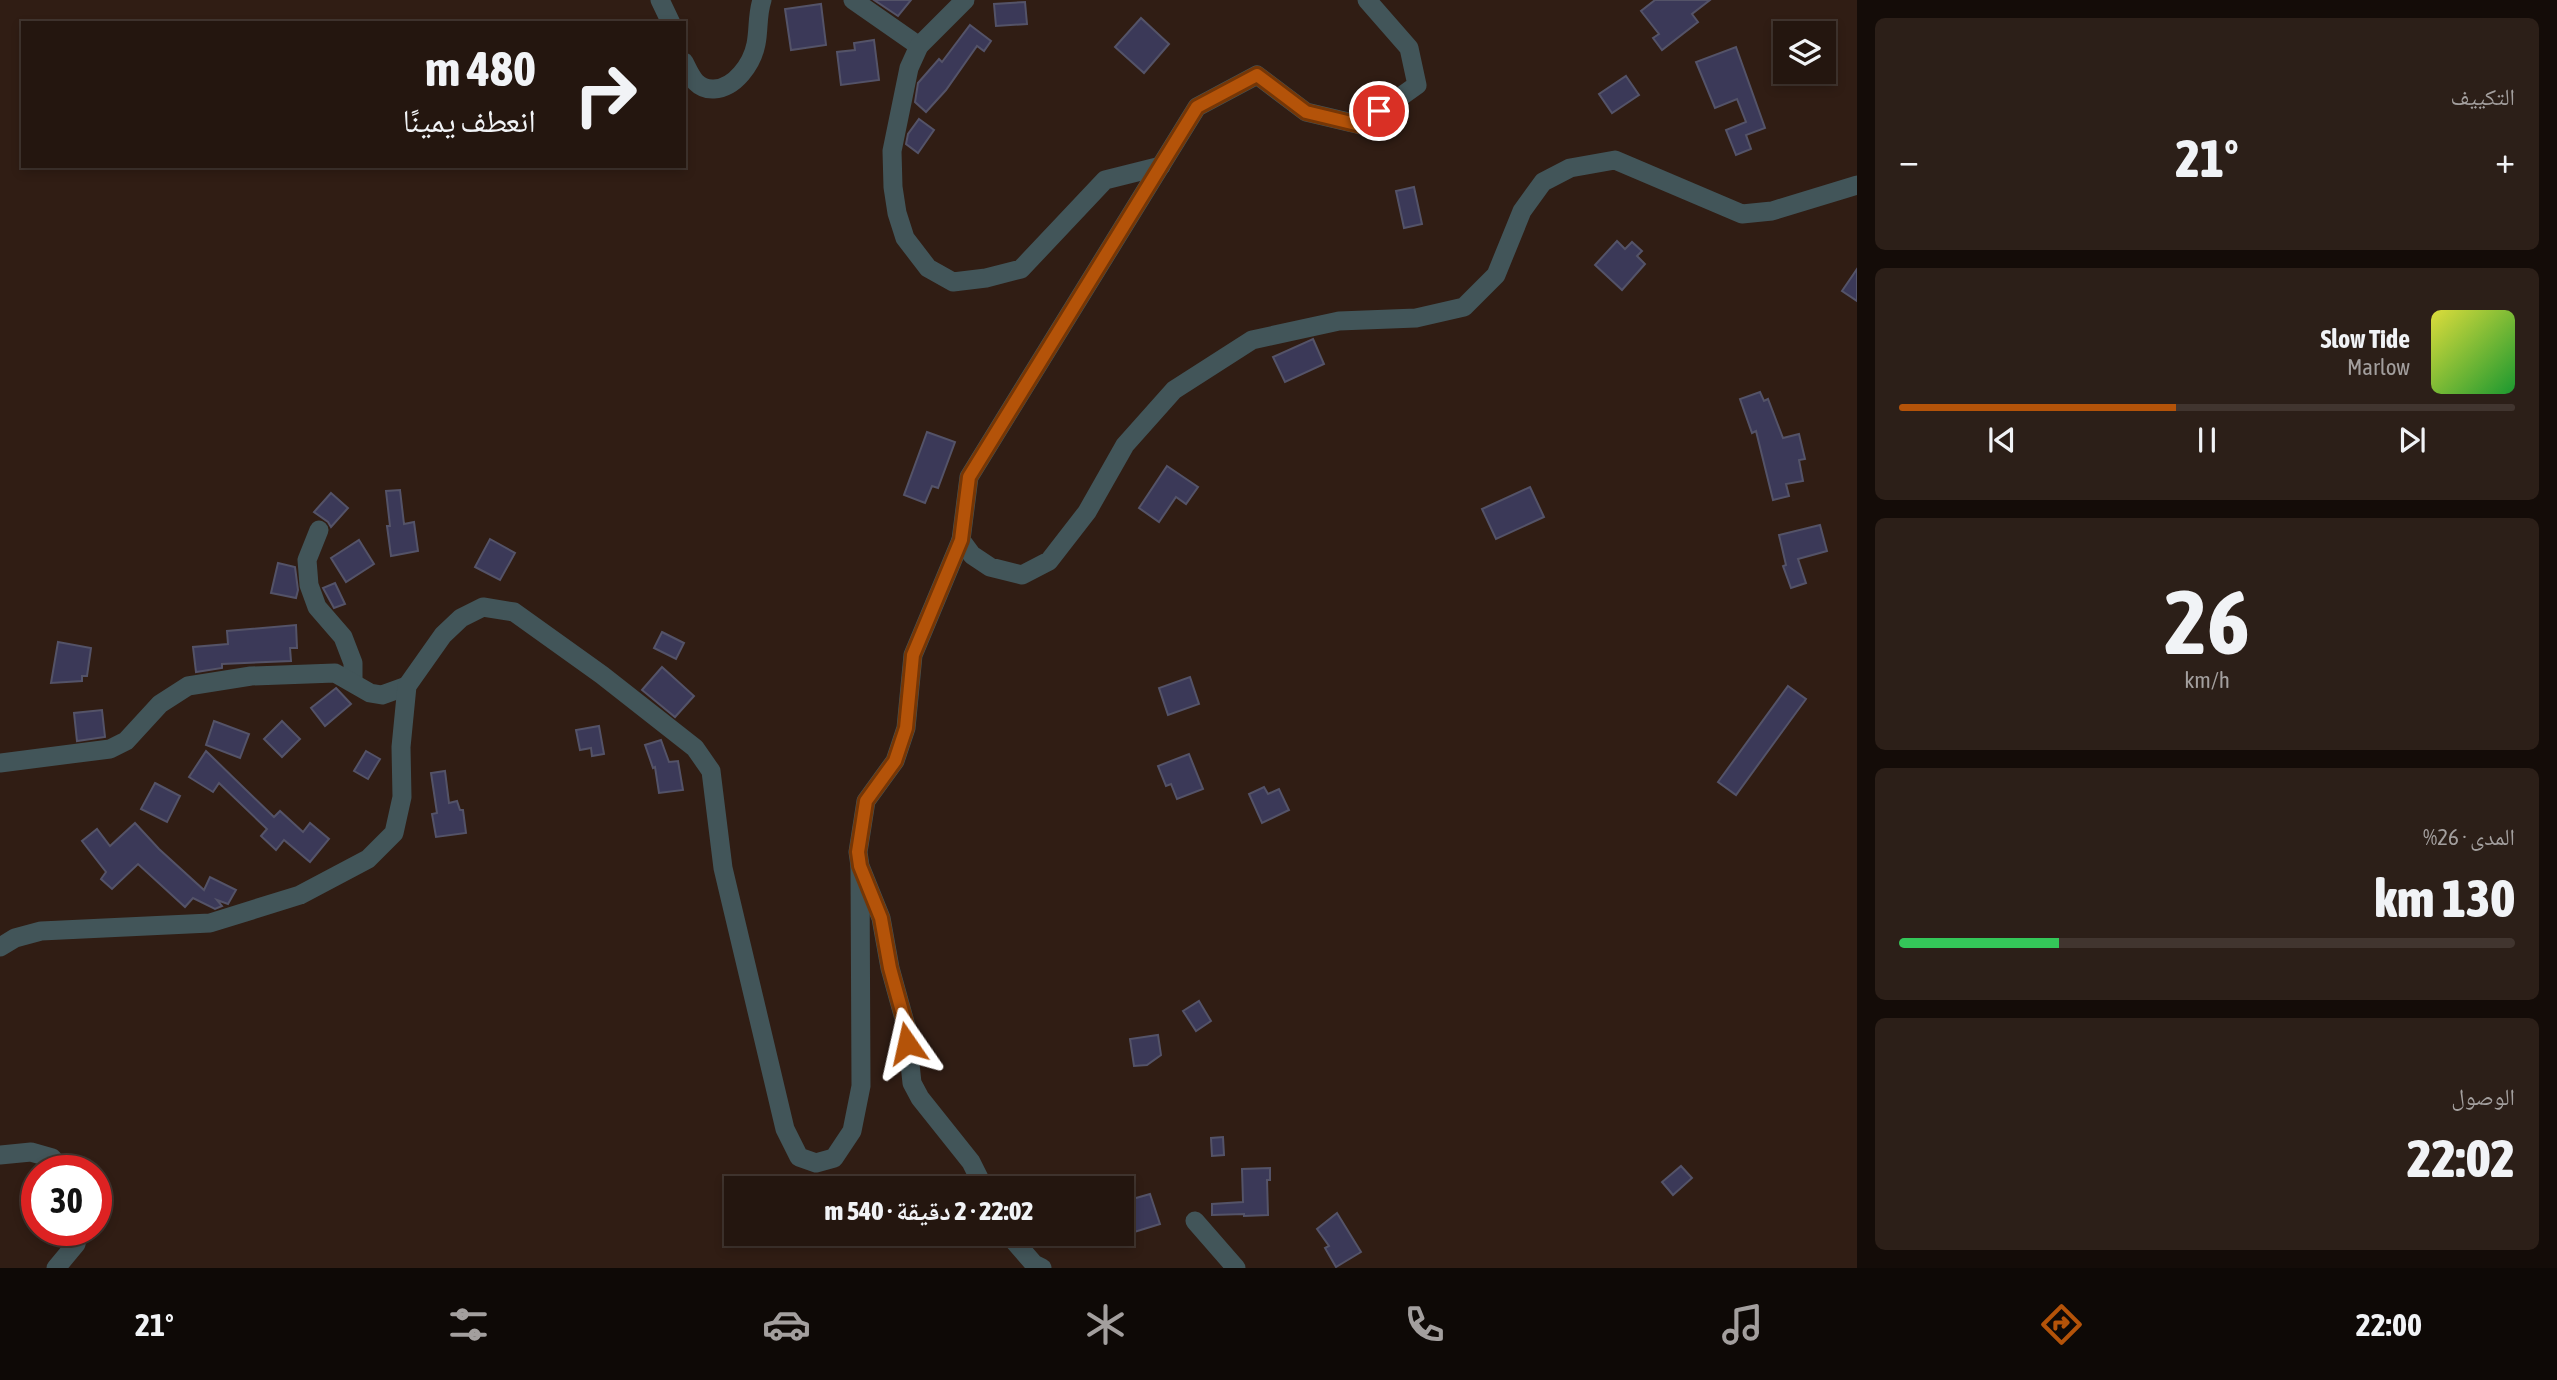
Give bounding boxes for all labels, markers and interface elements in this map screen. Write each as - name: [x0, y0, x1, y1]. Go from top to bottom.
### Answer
- map controls: [1773, 21, 1836, 84]
- button: layers: [1773, 21, 1836, 84]
- text: 480 m: [425, 40, 536, 96]
- icon: right: [560, 49, 651, 140]
- pin: [1349, 81, 1409, 141]
- text: التكييف: [2450, 84, 2515, 110]
- icon: arrive: [1360, 92, 1398, 130]
- text: انعطف يمينًا: [403, 102, 536, 139]
- text: 21°: [2175, 128, 2239, 188]
- text: −: [1899, 138, 1919, 181]
- text: +: [2495, 138, 2515, 181]
- text: Slow Tide: [2320, 324, 2410, 354]
- text: Marlow: [2347, 354, 2410, 380]
- icon: previous: [1983, 421, 2021, 459]
- icon: pause: [2188, 421, 2226, 459]
- icon: next: [2393, 421, 2431, 459]
- text: 26: [2164, 569, 2250, 673]
- text: km/h: [2184, 667, 2230, 693]
- text: المدى · 26%: [2423, 824, 2515, 850]
- text: 130 km: [2374, 868, 2515, 928]
- position arrow: [870, 1006, 944, 1080]
- text: الوصول: [2451, 1084, 2515, 1110]
- text: 22:02: [2407, 1128, 2515, 1188]
- speed limit sign: 30: [21, 1155, 112, 1246]
- text: 22:02 · 2 دقيقة · 540 m: [825, 1196, 1033, 1226]
- icon: filters: [444, 1300, 493, 1349]
- icon: car: [762, 1300, 811, 1349]
- icon: climate: [1081, 1300, 1130, 1349]
- icon: phone: [1400, 1300, 1449, 1349]
- icon: music: [1718, 1300, 1767, 1349]
- icon: directions: [2037, 1300, 2086, 1349]
- text: 21°: [135, 1306, 174, 1343]
- text: 22:00: [2356, 1306, 2422, 1343]

